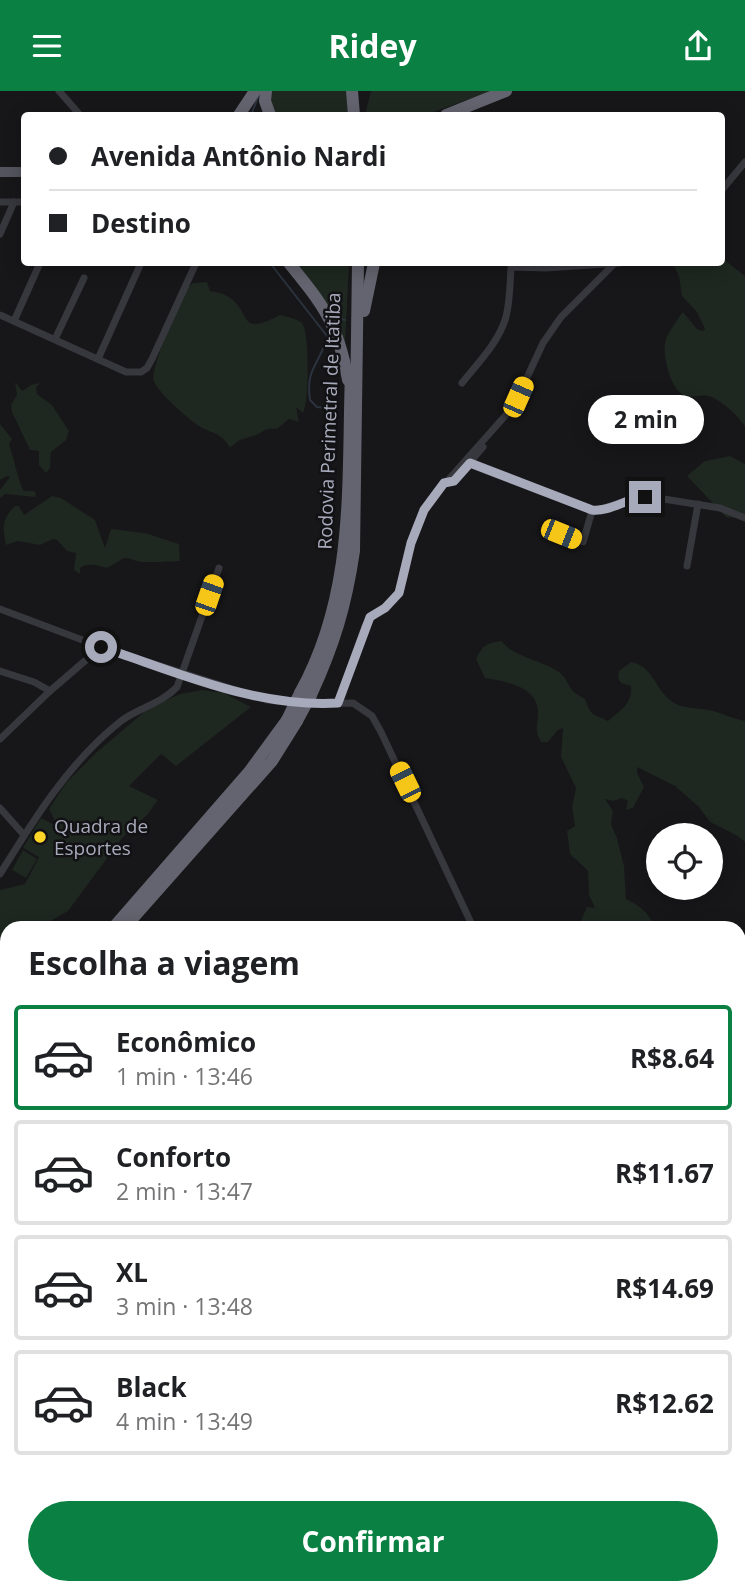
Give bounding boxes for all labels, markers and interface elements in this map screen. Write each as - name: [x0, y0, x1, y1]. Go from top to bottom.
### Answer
- text: Ridey: [328, 24, 417, 67]
- icon: menu: [28, 27, 66, 65]
- icon: share: [679, 27, 717, 65]
- text: Avenida Antônio Nardi: [91, 138, 386, 174]
- text: Destino: [91, 205, 191, 241]
- street label: Rodovia Perimetral de Itatiba: [312, 292, 346, 550]
- car: [500, 374, 537, 420]
- callout: 2 min: [587, 395, 703, 445]
- text: 2 min: [614, 403, 678, 435]
- route end: [629, 481, 661, 513]
- car: [538, 516, 585, 552]
- car: [193, 572, 226, 618]
- route start: [85, 631, 117, 663]
- car: [387, 759, 424, 805]
- place label: Quadra de Esportes: [54, 813, 148, 861]
- map controls: [646, 823, 723, 900]
- button: locate: [646, 823, 723, 900]
- marker: Quadra de Esportes: [32, 829, 48, 845]
- text: Escolha a viagem: [28, 941, 300, 984]
- text: Econômico: [116, 1024, 256, 1060]
- icon: car: [32, 1026, 95, 1089]
- text: R$8.64: [630, 1040, 714, 1076]
- text: 1 min · 13:46: [116, 1060, 253, 1092]
- text: Conforto: [116, 1139, 231, 1175]
- icon: car: [32, 1141, 95, 1204]
- text: R$11.67: [615, 1155, 714, 1191]
- text: 2 min · 13:47: [116, 1175, 253, 1207]
- text: XL: [116, 1254, 148, 1290]
- icon: car: [32, 1256, 95, 1319]
- text: R$14.69: [615, 1270, 714, 1306]
- text: 3 min · 13:48: [116, 1290, 253, 1322]
- text: Black: [116, 1369, 187, 1405]
- icon: car: [32, 1371, 95, 1434]
- text: R$12.62: [615, 1385, 714, 1421]
- text: 4 min · 13:49: [116, 1405, 253, 1437]
- button: Confirmar: [28, 1501, 718, 1581]

